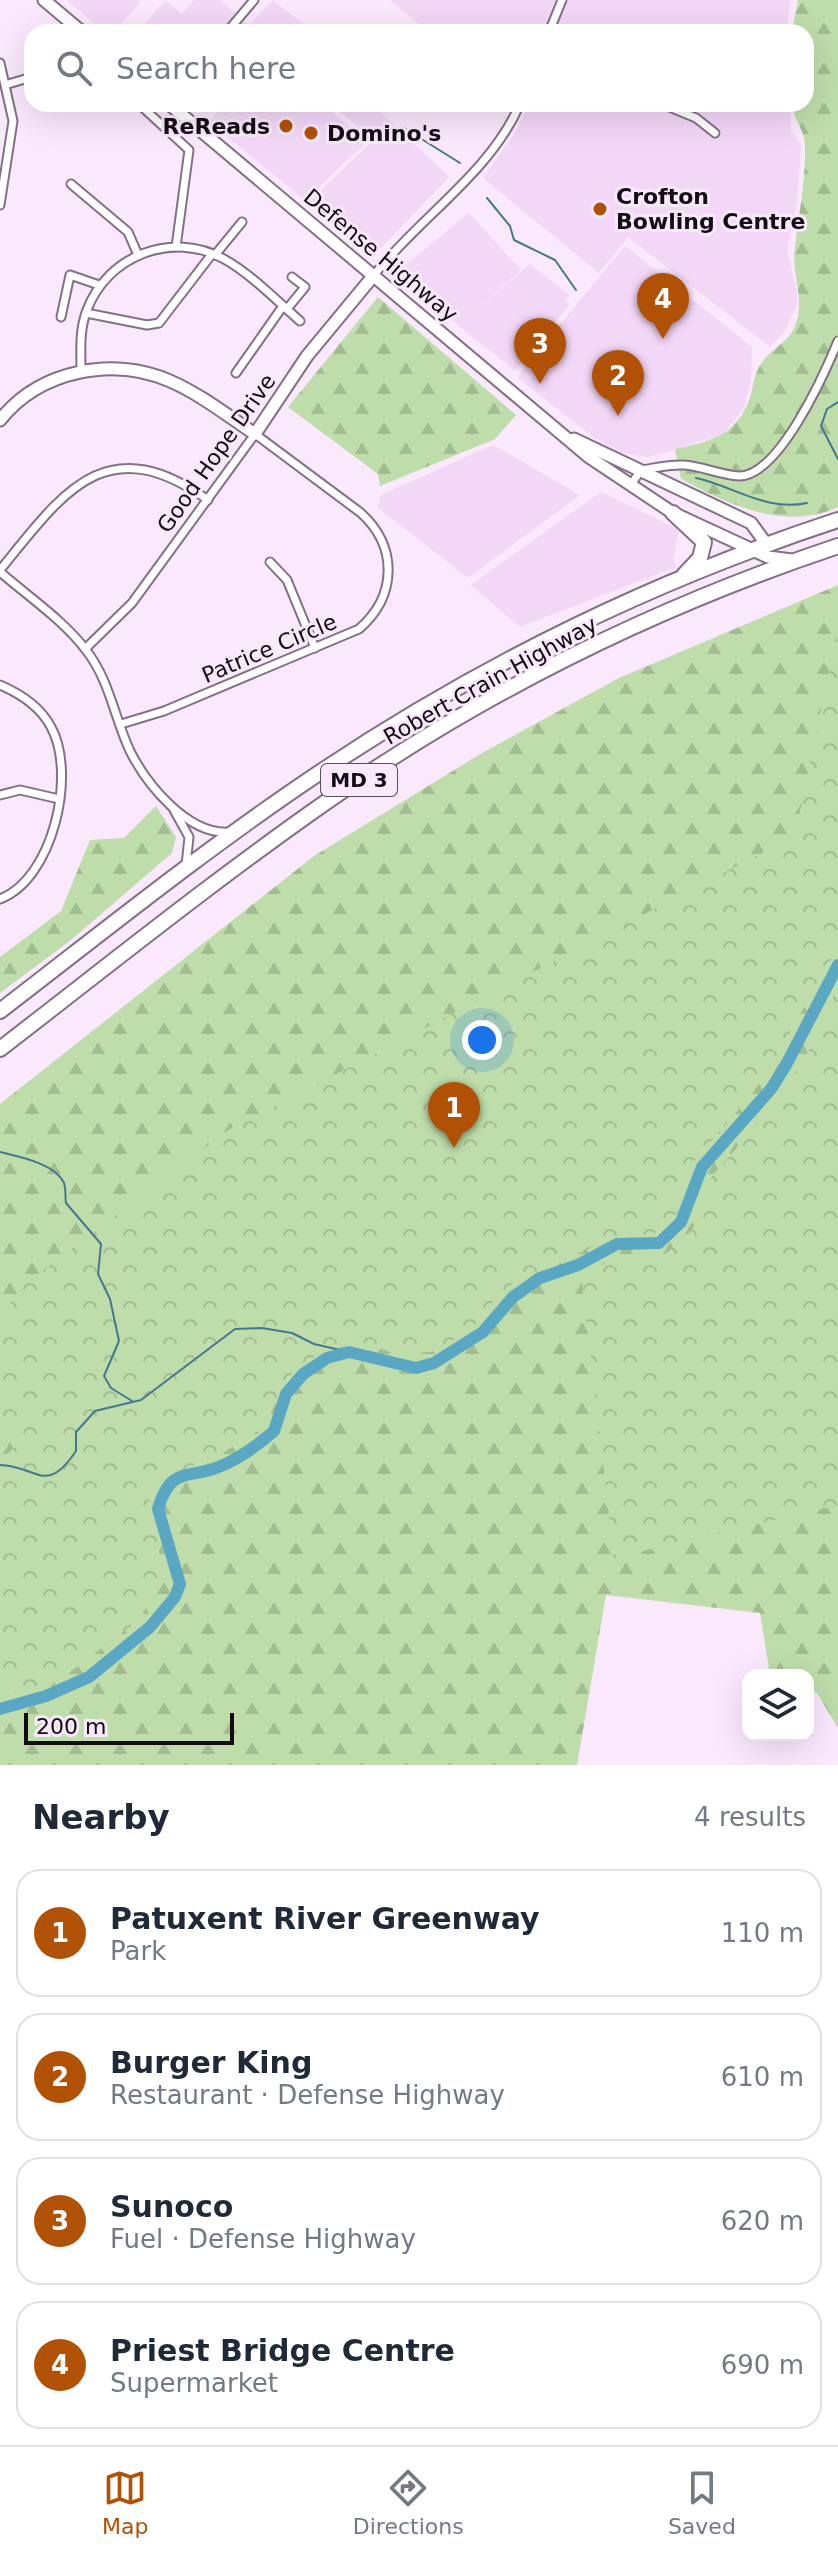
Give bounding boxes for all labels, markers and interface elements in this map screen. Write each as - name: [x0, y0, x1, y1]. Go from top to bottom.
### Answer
- search box: [24, 24, 814, 112]
- icon: search: [52, 46, 96, 90]
- text: Search here: [116, 51, 296, 86]
- place label: ReReads: [163, 114, 270, 139]
- marker: ReReads: [277, 117, 295, 135]
- place label: Domino's: [327, 121, 441, 146]
- marker: Domino's: [302, 124, 320, 142]
- street label: Defense Highway: [299, 184, 463, 327]
- place label: Crofton Bowling Centre: [616, 184, 805, 234]
- marker: Crofton Bowling Centre: [591, 200, 609, 218]
- pin: 4: [637, 273, 689, 339]
- pin: 3: [514, 318, 566, 384]
- pin: 2: [592, 350, 644, 416]
- street label: Good Hope Drive: [152, 369, 281, 537]
- street label: Patrice Circle: [198, 609, 340, 688]
- street label: Robert Crain Highway: [379, 611, 601, 750]
- road number: MD 3: [321, 764, 397, 796]
- your location: [462, 1020, 502, 1060]
- pin: 1: [428, 1082, 480, 1148]
- map controls: [742, 1669, 814, 1741]
- button: layers: [742, 1669, 814, 1741]
- scale bar: [24, 1709, 234, 1745]
- text: 200 m: [36, 1714, 106, 1739]
- text: Nearby: [32, 1797, 170, 1837]
- text: 4 results: [694, 1802, 806, 1832]
- text: Patuxent River Greenway: [110, 1901, 540, 1936]
- text: 1: [51, 1918, 69, 1948]
- text: 110 m: [721, 1918, 804, 1948]
- text: Park: [110, 1936, 166, 1966]
- text: Burger King: [110, 2045, 312, 2080]
- text: 2: [51, 2062, 69, 2092]
- text: 610 m: [721, 2062, 804, 2092]
- text: Restaurant · Defense Highway: [110, 2080, 505, 2110]
- text: Sunoco: [110, 2189, 233, 2224]
- text: 3: [51, 2206, 69, 2236]
- text: 620 m: [721, 2206, 804, 2236]
- text: Fuel · Defense Highway: [110, 2224, 416, 2254]
- text: Priest Bridge Centre: [110, 2333, 455, 2368]
- text: 4: [51, 2350, 69, 2380]
- text: 690 m: [721, 2350, 804, 2380]
- text: Supermarket: [110, 2368, 278, 2398]
- tab: Map: [102, 2466, 149, 2539]
- tab: Directions: [353, 2466, 464, 2539]
- tab: Saved: [668, 2466, 736, 2539]

